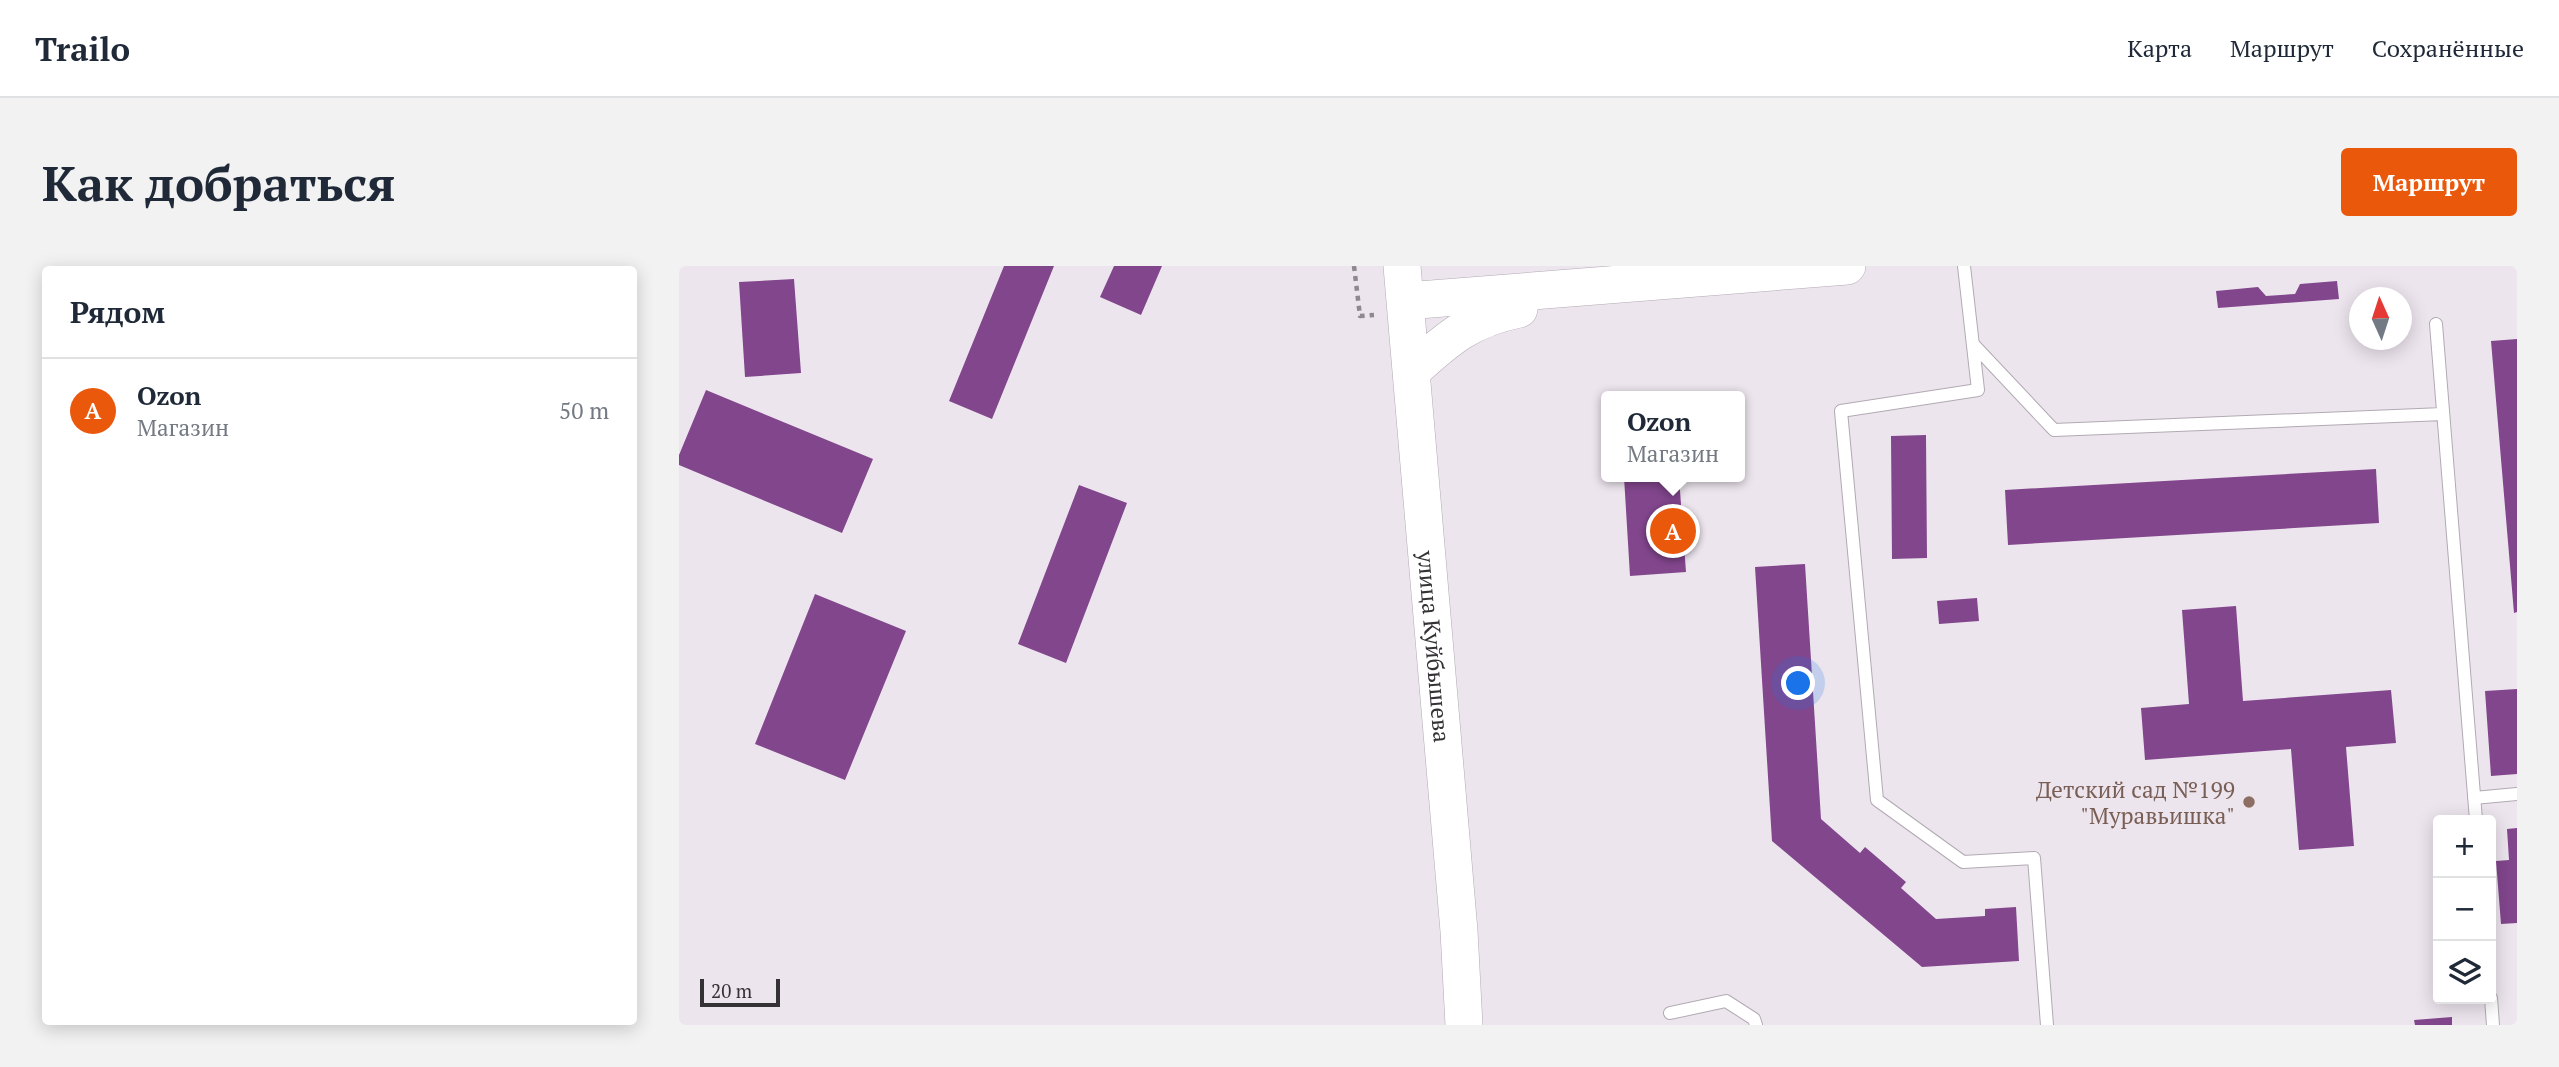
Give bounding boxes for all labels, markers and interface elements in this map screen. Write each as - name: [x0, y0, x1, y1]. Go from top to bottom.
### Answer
- text: Trailo: [35, 27, 130, 70]
- text: Карта: [2127, 32, 2192, 64]
- text: Маршрут: [2230, 32, 2334, 64]
- text: Сохранённые: [2372, 32, 2524, 64]
- button: Маршрут: [2341, 148, 2517, 216]
- text: Как добраться: [42, 150, 396, 215]
- north arrow: [2349, 287, 2412, 350]
- text: Рядом: [70, 292, 165, 332]
- text: Ozon: [137, 378, 201, 412]
- popup: [1601, 391, 1745, 482]
- text: A: [85, 395, 101, 426]
- text: 50 m: [559, 395, 609, 426]
- text: Ozon: [1627, 404, 1691, 438]
- text: Магазин: [137, 412, 229, 443]
- text: Магазин: [1627, 438, 1719, 469]
- pin: A: [1650, 505, 1696, 557]
- street label: улица Куйбышева: [1411, 548, 1458, 744]
- your location: [1781, 666, 1815, 700]
- place label: Детский сад №199 "Муравьишка": [2036, 774, 2235, 831]
- marker: Детский сад №199 "Муравьишка": [2241, 794, 2257, 810]
- map controls: [2433, 815, 2496, 1004]
- button: +: [2433, 815, 2496, 878]
- button: −: [2433, 878, 2496, 941]
- button: layers: [2433, 941, 2496, 1004]
- scale bar: [700, 976, 781, 1008]
- text: 20 m: [711, 978, 752, 1003]

